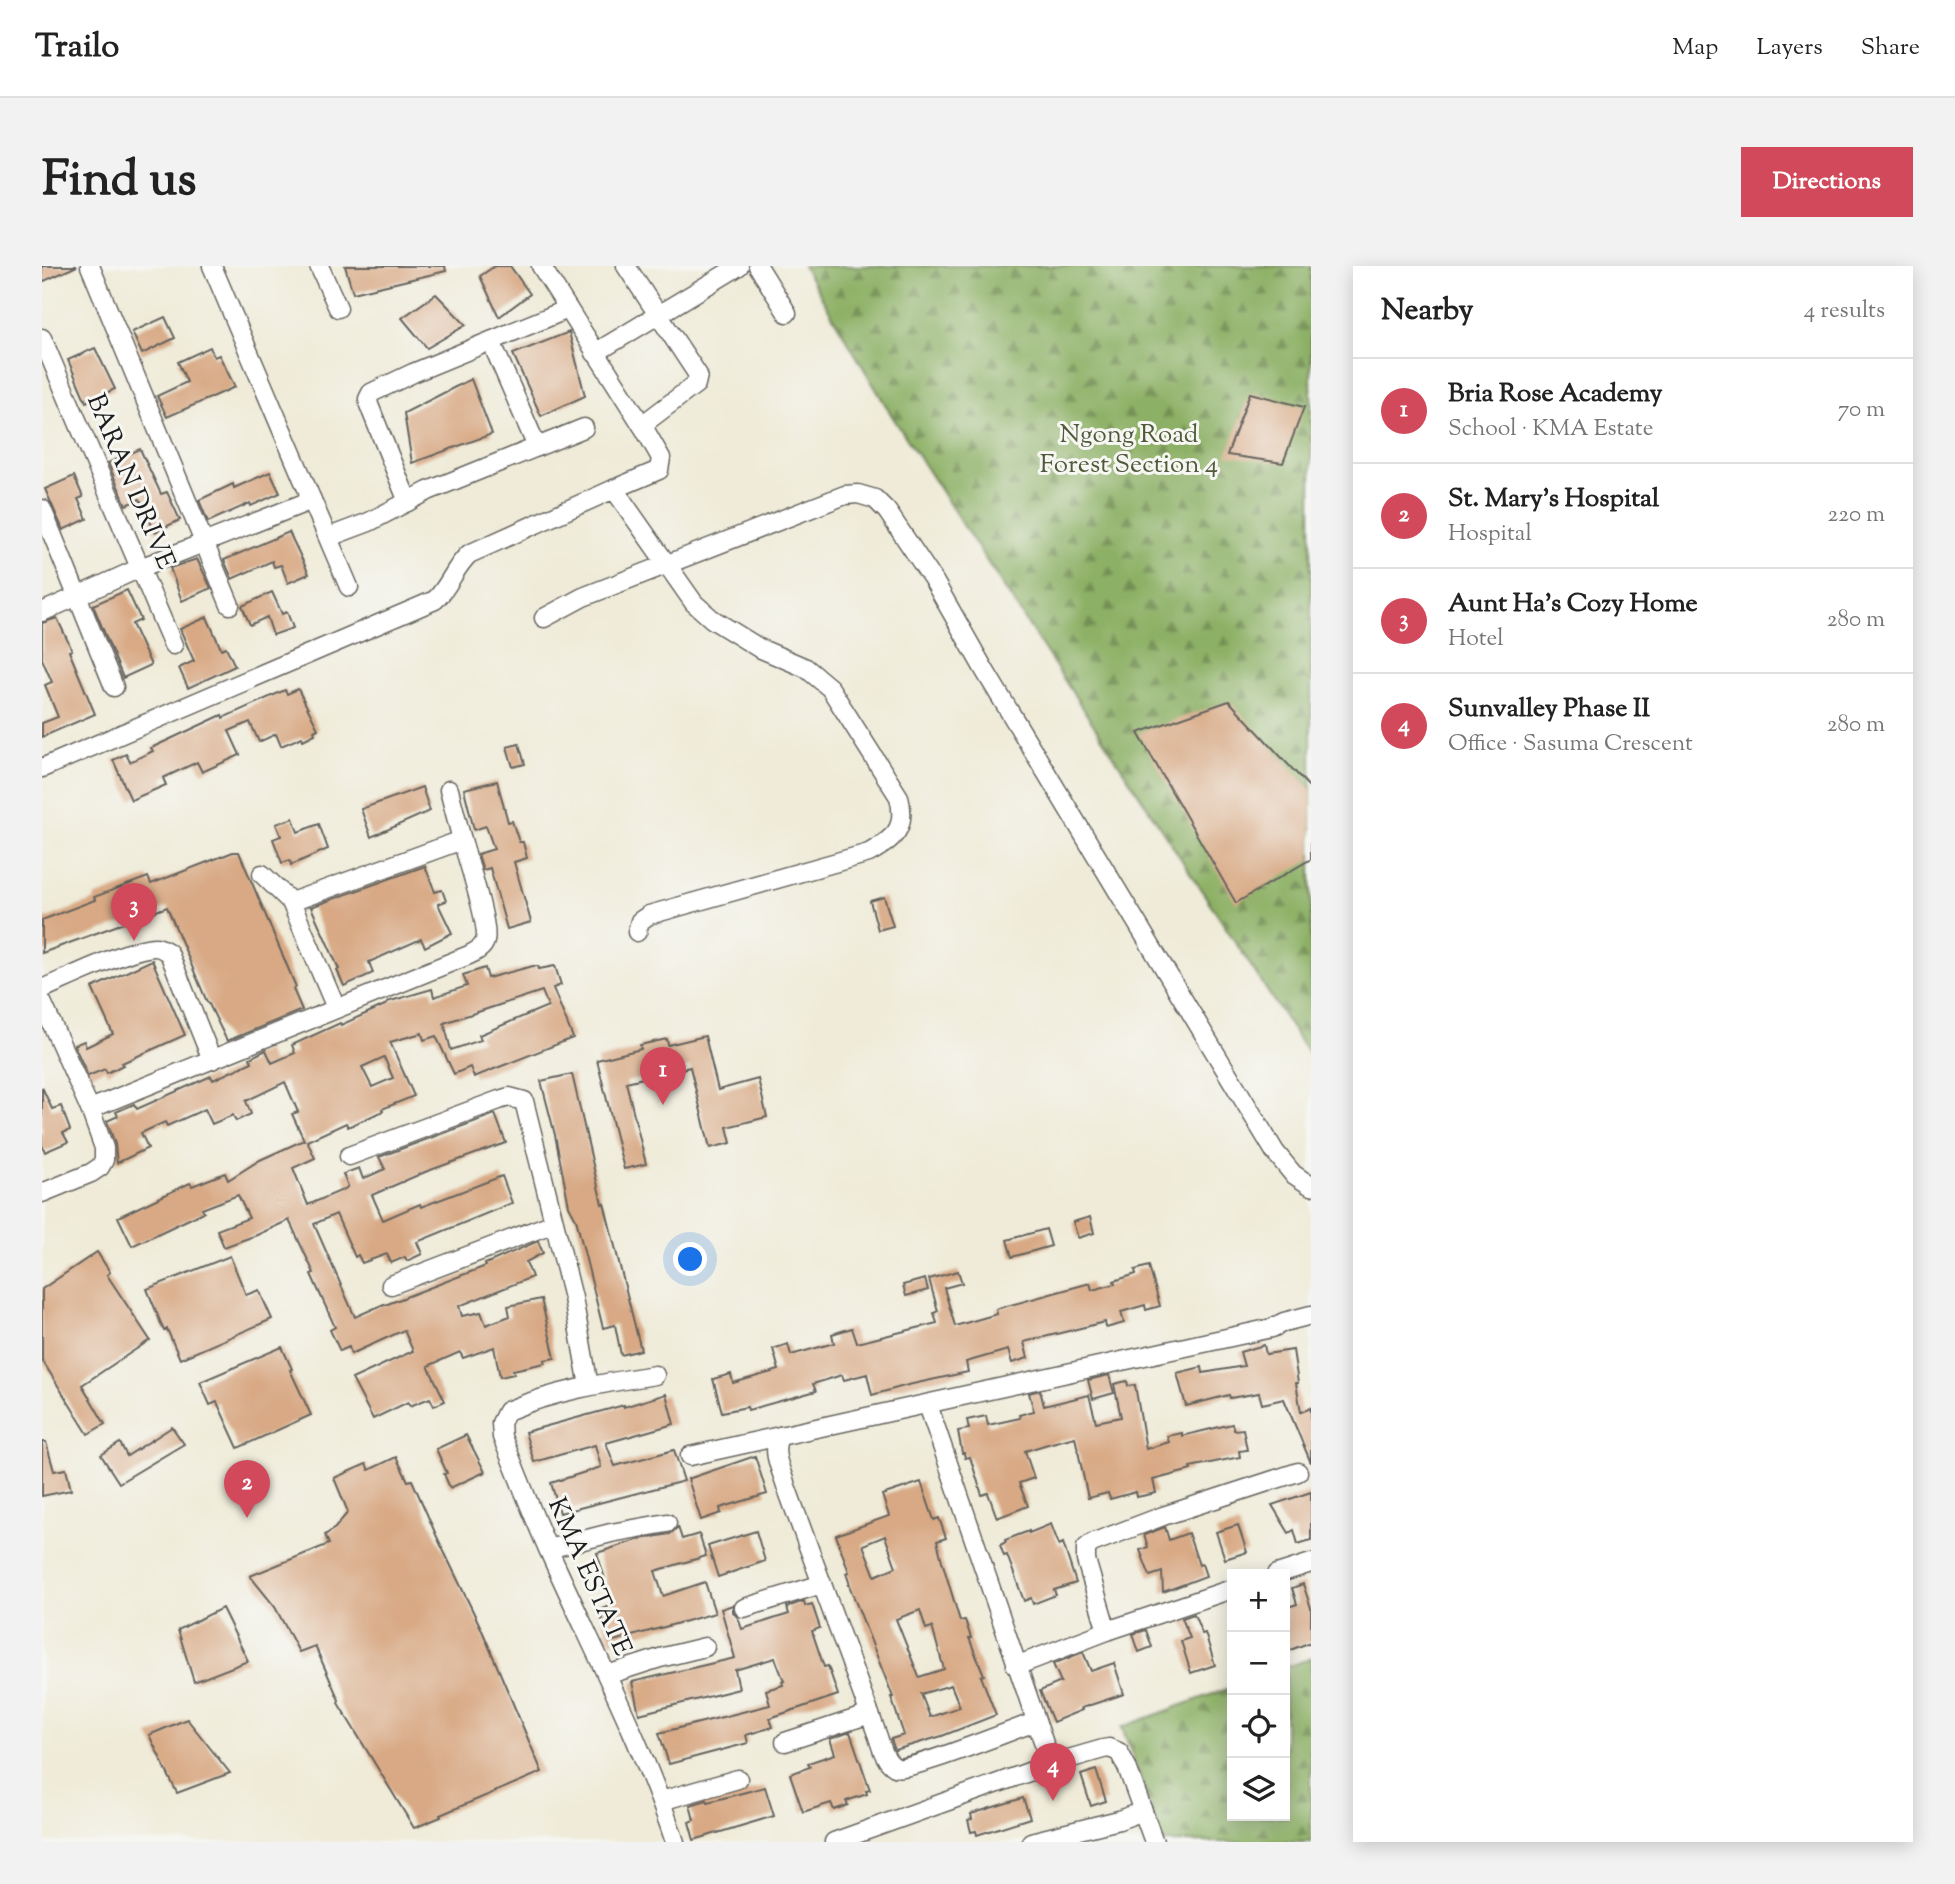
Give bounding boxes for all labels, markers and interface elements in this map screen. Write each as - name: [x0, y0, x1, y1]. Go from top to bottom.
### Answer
- text: Trailo: [35, 24, 119, 72]
- text: Map: [1672, 31, 1718, 65]
- text: Layers: [1756, 31, 1823, 65]
- text: Share: [1861, 31, 1920, 65]
- text: Find us: [42, 147, 196, 217]
- button: Directions: [1741, 147, 1913, 217]
- text: Nearby: [1381, 290, 1473, 333]
- text: 4 results: [1804, 295, 1885, 328]
- text: Bria Rose Academy: [1448, 376, 1662, 413]
- street label: BARAN DRIVE: [76, 389, 183, 576]
- text: 1: [1400, 394, 1408, 427]
- text: 70 m: [1838, 394, 1885, 427]
- text: School · KMA Estate: [1448, 413, 1653, 446]
- park label: Ngong Road Forest Section 4: [1040, 417, 1218, 484]
- text: St. Mary's Hospital: [1448, 481, 1659, 518]
- text: 2: [1399, 499, 1409, 532]
- text: 220 m: [1827, 499, 1885, 532]
- text: Hospital: [1448, 518, 1532, 551]
- text: Aunt Ha's Cozy Home: [1448, 586, 1698, 623]
- text: 3: [1399, 604, 1409, 637]
- text: 280 m: [1827, 604, 1885, 637]
- text: Hotel: [1448, 623, 1504, 656]
- text: Sunvalley Phase II: [1448, 691, 1650, 728]
- text: 4: [1398, 709, 1410, 742]
- text: 280 m: [1827, 709, 1885, 742]
- text: Office · Sasuma Crescent: [1448, 728, 1693, 761]
- pin: 3: [111, 883, 157, 941]
- pin: 1: [640, 1047, 686, 1105]
- your location: [673, 1242, 707, 1276]
- pin: 2: [224, 1460, 270, 1518]
- street label: KMA ESTATE: [537, 1492, 640, 1662]
- map controls: [1227, 1569, 1290, 1821]
- button: +: [1227, 1569, 1290, 1632]
- button: −: [1227, 1632, 1290, 1695]
- button: locate: [1227, 1695, 1290, 1758]
- pin: 4: [1030, 1743, 1076, 1801]
- button: layers: [1227, 1758, 1290, 1821]

